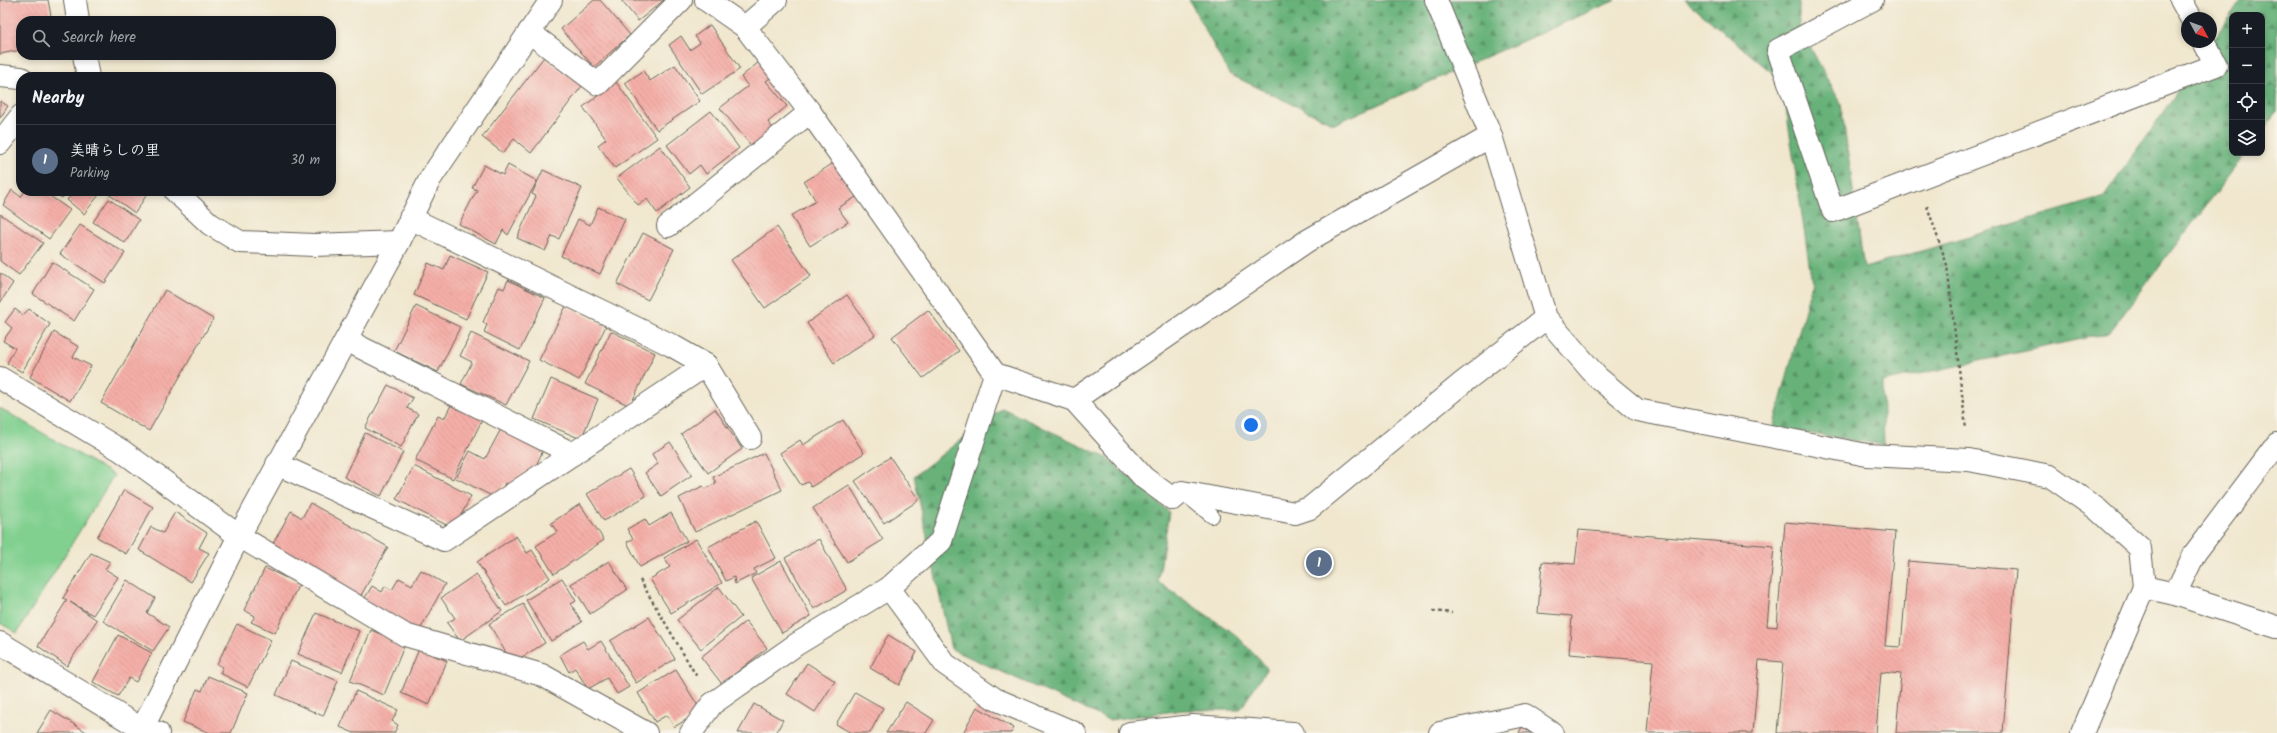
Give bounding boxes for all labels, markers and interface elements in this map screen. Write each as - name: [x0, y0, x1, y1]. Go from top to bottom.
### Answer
- north arrow: [2181, 12, 2217, 48]
- map controls: [2229, 12, 2265, 156]
- button: +: [2229, 12, 2265, 48]
- search box: [16, 16, 336, 60]
- text: Search here: [62, 26, 136, 50]
- icon: search: [30, 27, 52, 49]
- button: −: [2229, 48, 2265, 84]
- button: locate: [2229, 84, 2265, 120]
- text: Nearby: [32, 85, 84, 112]
- button: layers: [2229, 120, 2265, 156]
- text: 美晴らしの里: [70, 139, 160, 163]
- text: 1: [43, 150, 47, 171]
- text: 30 m: [291, 150, 320, 171]
- text: Parking: [70, 163, 110, 184]
- your location: [1241, 415, 1261, 435]
- pin: 1: [1306, 548, 1332, 578]

